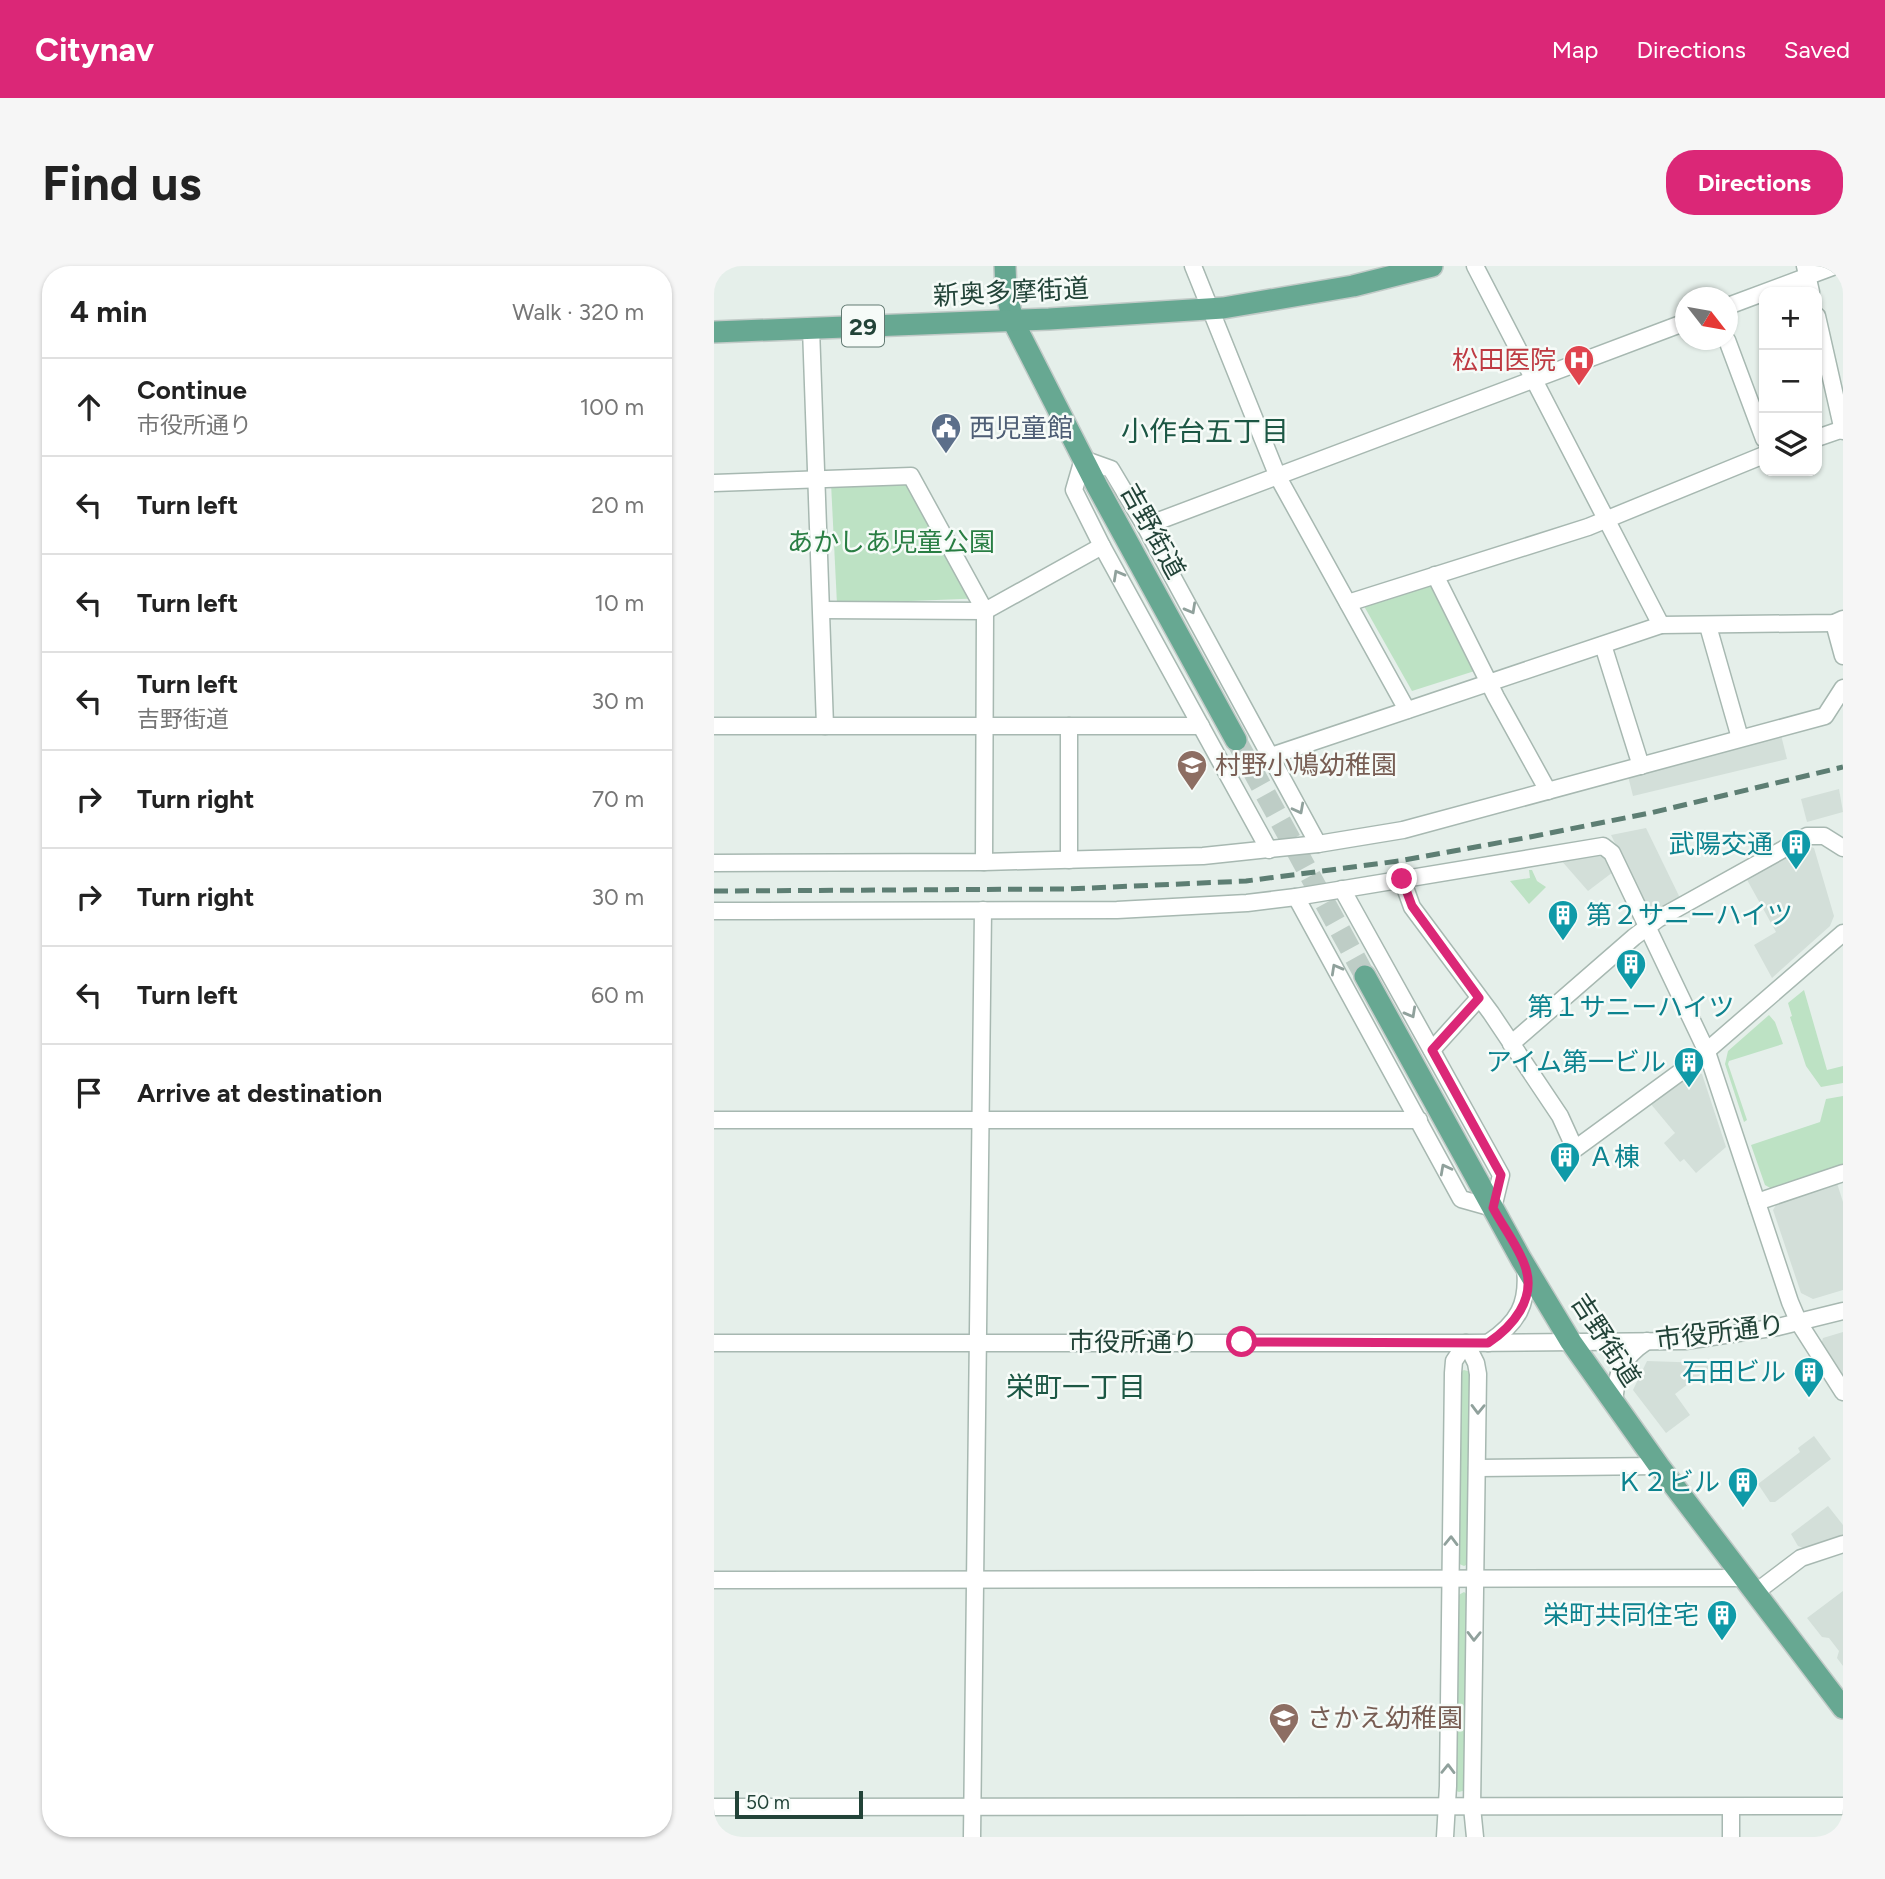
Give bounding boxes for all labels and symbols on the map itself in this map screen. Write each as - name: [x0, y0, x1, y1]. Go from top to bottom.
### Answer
- street label: 新奥多摩街道: [932, 272, 1090, 312]
- north arrow: [1675, 287, 1738, 350]
- road number: 29: [842, 306, 884, 346]
- hospital icon: 松田医院: [1562, 343, 1596, 387]
- place label: 松田医院: [1452, 344, 1556, 376]
- public building icon: 西児童館: [929, 411, 963, 455]
- place label: 西児童館: [969, 412, 1073, 444]
- district label: 小作台五丁目: [1121, 414, 1289, 448]
- street label: 吉野街道: [1114, 478, 1192, 584]
- park label: あかしあ児童公園: [787, 526, 995, 558]
- one-way arrow: [1113, 570, 1126, 583]
- one-way arrow: [1182, 602, 1196, 614]
- school or university icon: 村野小鳩幼稚園: [1175, 748, 1209, 792]
- place label: 村野小鳩幼稚園: [1215, 749, 1397, 781]
- one-way arrow: [1291, 802, 1304, 814]
- building icon: 武陽交通: [1779, 827, 1813, 871]
- place label: 武陽交通: [1669, 828, 1773, 860]
- route end: [1386, 863, 1417, 894]
- building icon: 第２サニーハイツ: [1546, 898, 1580, 942]
- place label: 第２サニーハイツ: [1586, 899, 1793, 931]
- building icon: 第１サニーハイツ: [1614, 947, 1648, 991]
- one-way arrow: [1331, 964, 1344, 976]
- place label: 第１サニーハイツ: [1528, 991, 1734, 1023]
- one-way arrow: [1403, 1006, 1416, 1018]
- building icon: アイム第一ビル: [1672, 1045, 1706, 1089]
- place label: アイム第一ビル: [1486, 1046, 1666, 1078]
- building icon: Ａ棟: [1548, 1140, 1582, 1184]
- place label: Ａ棟: [1588, 1141, 1640, 1173]
- one-way arrow: [1440, 1164, 1453, 1176]
- street label: 吉野街道: [1564, 1288, 1648, 1392]
- street label: 市役所通り: [1654, 1308, 1786, 1356]
- street label: 市役所通り: [1068, 1326, 1198, 1358]
- route start: [1226, 1326, 1257, 1357]
- building icon: 石田ビル: [1792, 1355, 1826, 1399]
- place label: 石田ビル: [1682, 1356, 1786, 1388]
- district label: 栄町一丁目: [1006, 1370, 1146, 1404]
- one-way arrow: [1470, 1403, 1485, 1414]
- building icon: Ｋ２ビル: [1726, 1465, 1760, 1509]
- place label: Ｋ２ビル: [1616, 1466, 1720, 1498]
- one-way arrow: [1443, 1536, 1458, 1547]
- building icon: 栄町共同住宅: [1705, 1598, 1739, 1642]
- place label: 栄町共同住宅: [1543, 1599, 1699, 1631]
- one-way arrow: [1467, 1631, 1482, 1642]
- school or university icon: さかえ幼稚園: [1267, 1701, 1301, 1745]
- place label: さかえ幼稚園: [1307, 1702, 1463, 1734]
- one-way arrow: [1440, 1763, 1456, 1774]
- scale bar: [735, 1788, 863, 1820]

